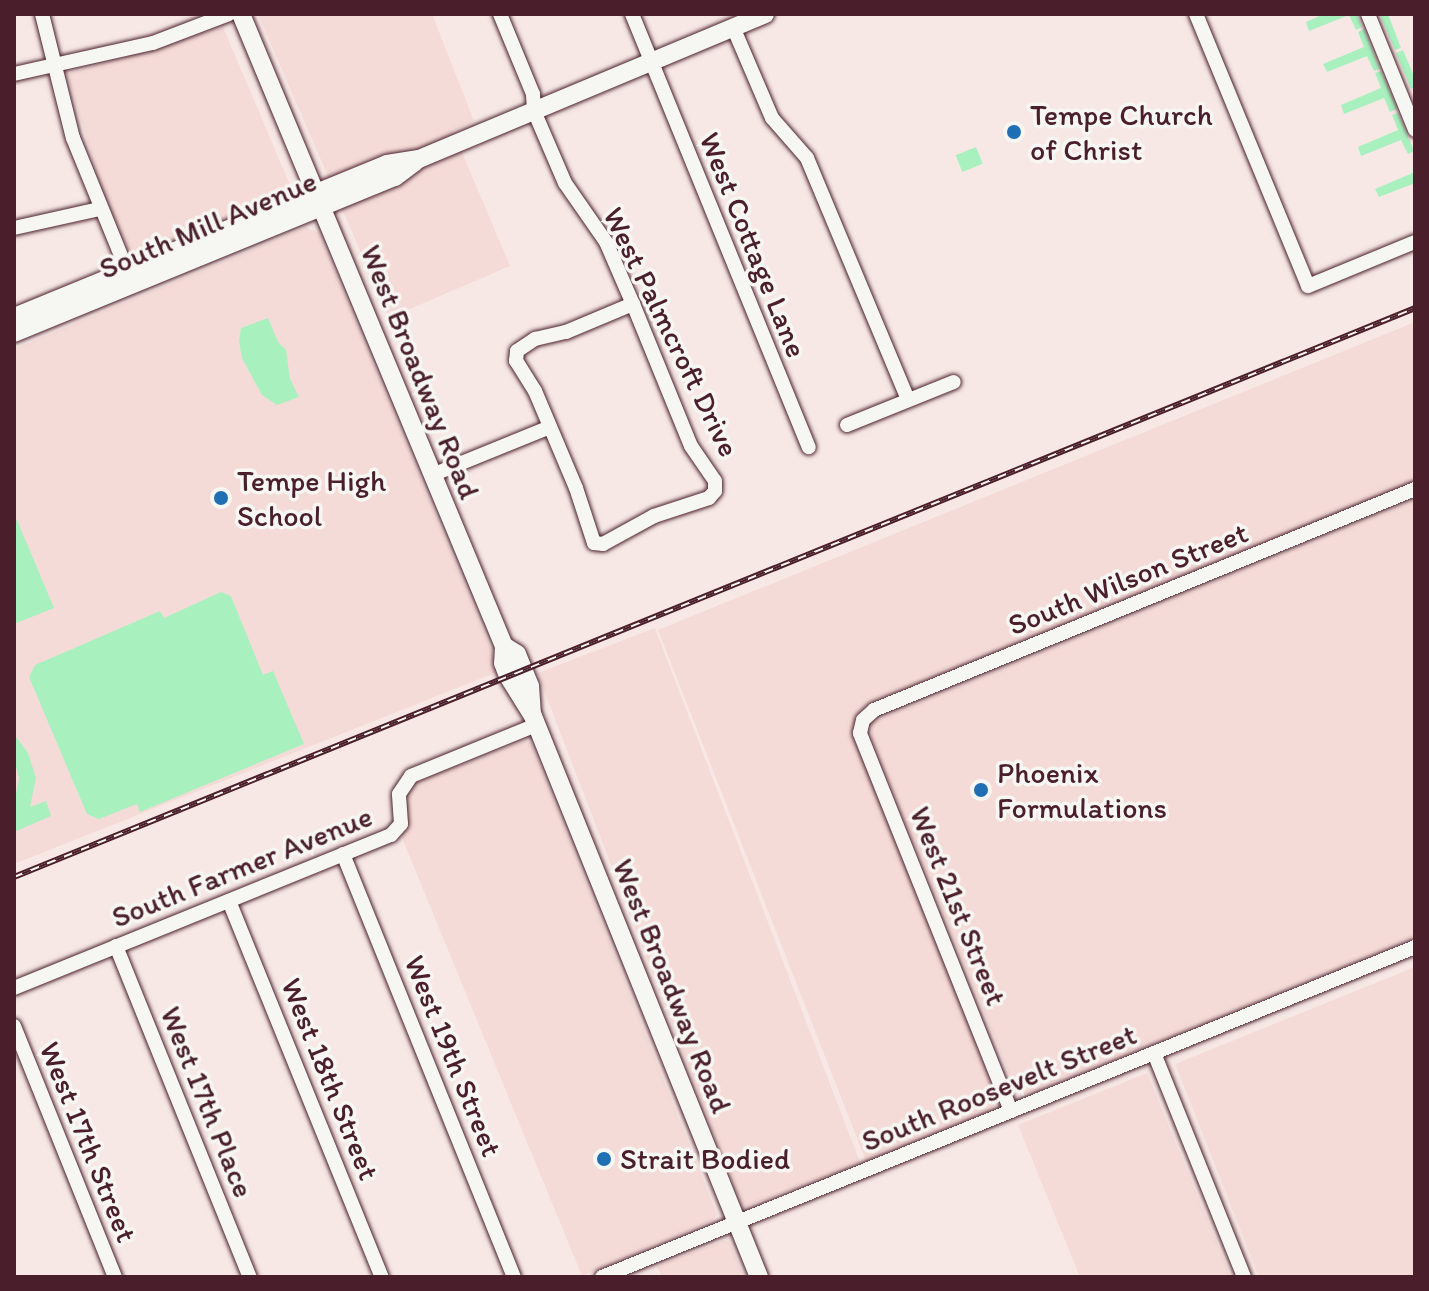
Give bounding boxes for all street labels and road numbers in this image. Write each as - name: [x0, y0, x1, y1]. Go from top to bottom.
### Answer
- street label: West Cottage Lane: [691, 127, 815, 363]
- street label: South Mill Avenue: [95, 163, 321, 287]
- street label: West Palmcroft Drive: [595, 202, 747, 462]
- street label: West Broadway Road: [353, 240, 487, 504]
- street label: South Wilson Street: [1003, 514, 1253, 644]
- street label: South Farmer Avenue: [108, 799, 376, 935]
- street label: West 21st Street: [902, 802, 1014, 1010]
- street label: West Broadway Road: [605, 854, 739, 1118]
- street label: West 19th Street: [397, 951, 509, 1161]
- street label: West 18th Street: [273, 973, 387, 1185]
- street label: West 17th Place: [153, 1002, 261, 1202]
- street label: South Roosevelt Street: [857, 1017, 1141, 1159]
- street label: West 17th Street: [32, 1037, 144, 1247]

